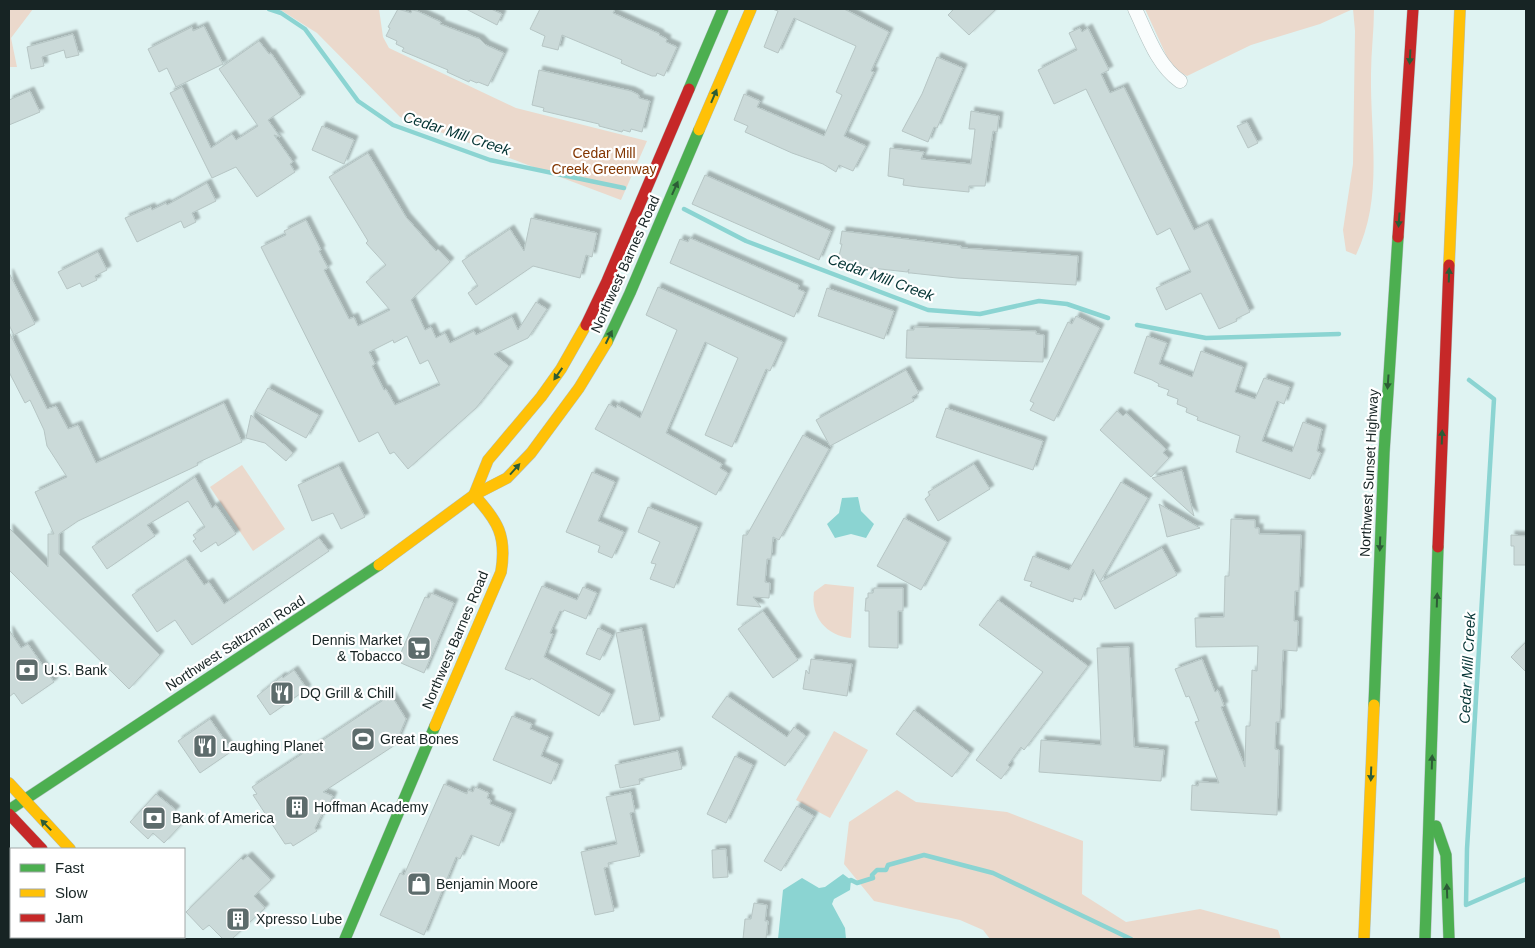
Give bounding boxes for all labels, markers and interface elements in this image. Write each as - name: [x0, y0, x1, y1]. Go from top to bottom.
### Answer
- one-way arrow: [1406, 50, 1414, 66]
- one-way arrow: [711, 89, 719, 103]
- water label: Cedar Mill Creek: [401, 108, 514, 159]
- park label: Cedar Mill Creek Greenway: [551, 145, 657, 177]
- one-way arrow: [671, 181, 679, 195]
- street label: Northwest Barnes Road: [587, 193, 663, 335]
- one-way arrow: [1395, 212, 1403, 228]
- water label: Cedar Mill Creek: [826, 250, 938, 305]
- one-way arrow: [1445, 266, 1453, 282]
- one-way arrow: [605, 330, 613, 344]
- one-way arrow: [553, 367, 563, 380]
- one-way arrow: [1384, 374, 1392, 390]
- street label: Northwest Sunset Highway: [1357, 389, 1381, 557]
- one-way arrow: [1438, 429, 1446, 445]
- one-way arrow: [509, 464, 521, 476]
- one-way arrow: [1376, 536, 1384, 552]
- street label: Northwest Barnes Road: [419, 568, 491, 712]
- one-way arrow: [1433, 591, 1441, 607]
- street label: Northwest Saltzman Road: [162, 592, 308, 694]
- water label: Cedar Mill Creek: [1456, 610, 1478, 724]
- place label: Dennis Market & Tobacco: [312, 632, 402, 664]
- supermarket icon: Dennis Market & Tobacco: [406, 635, 432, 661]
- bank icon: U.S. Bank: [14, 657, 40, 683]
- place label: U.S. Bank: [44, 662, 108, 678]
- restaurant icon: DQ Grill & Chill: [269, 680, 295, 706]
- place label: DQ Grill & Chill: [300, 685, 394, 701]
- sports icon: Great Bones: [350, 726, 376, 752]
- place label: Great Bones: [380, 731, 459, 747]
- restaurant icon: Laughing Planet: [192, 733, 218, 759]
- place label: Laughing Planet: [222, 738, 323, 754]
- one-way arrow: [1428, 754, 1436, 770]
- one-way arrow: [1366, 766, 1374, 782]
- building icon: Hoffman Academy: [284, 794, 310, 820]
- place label: Hoffman Academy: [314, 799, 428, 815]
- bank icon: Bank of America: [141, 805, 167, 831]
- place label: Bank of America: [172, 810, 274, 826]
- one-way arrow: [40, 820, 52, 832]
- legend: [10, 848, 185, 938]
- text: Fast: [55, 859, 85, 876]
- shop icon: Benjamin Moore: [406, 871, 432, 897]
- place label: Benjamin Moore: [436, 876, 538, 892]
- one-way arrow: [1443, 882, 1451, 898]
- text: Slow: [55, 884, 88, 901]
- building icon: Xpresso Lube: [225, 906, 251, 932]
- text: Jam: [55, 909, 83, 926]
- place label: Xpresso Lube: [256, 911, 343, 927]

